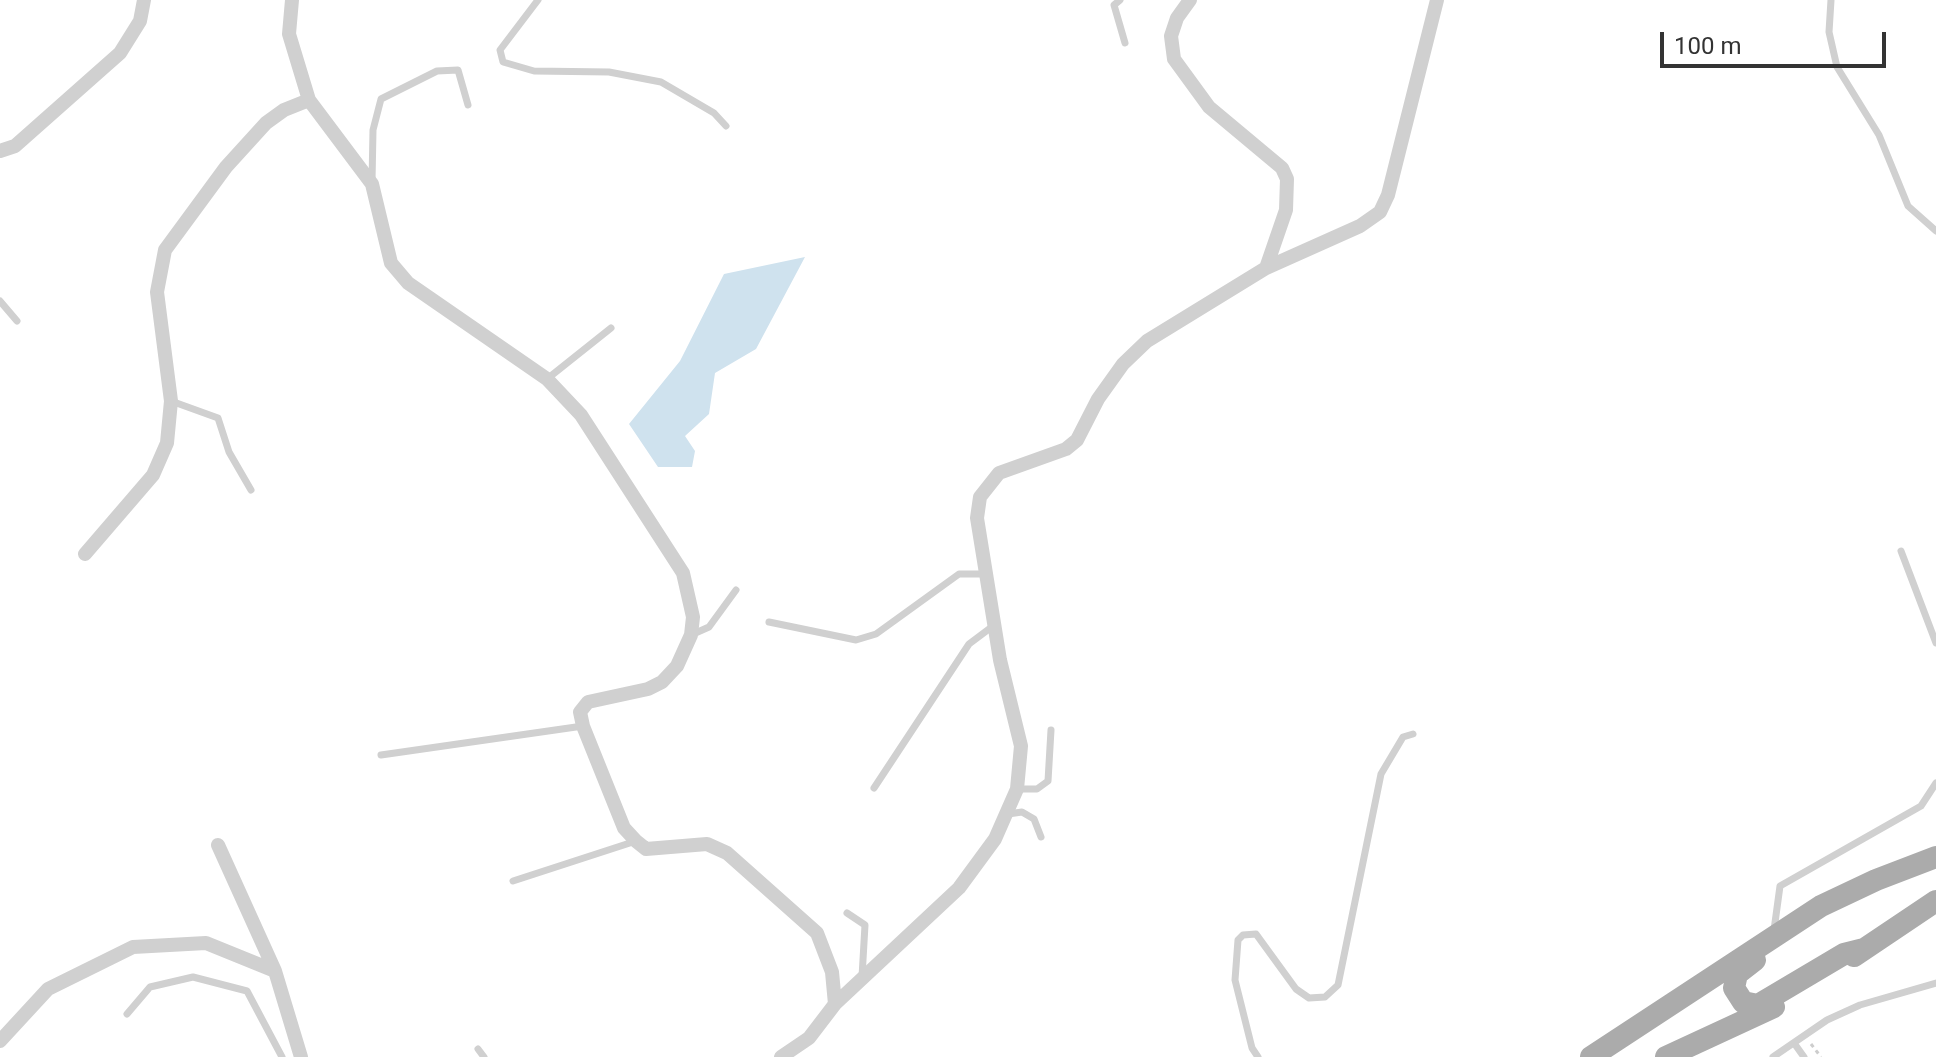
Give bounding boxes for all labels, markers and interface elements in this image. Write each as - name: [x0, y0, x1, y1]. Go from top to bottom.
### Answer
- scale bar: [1664, 16, 1890, 66]
- text: 100 m: [1674, 32, 1741, 60]

